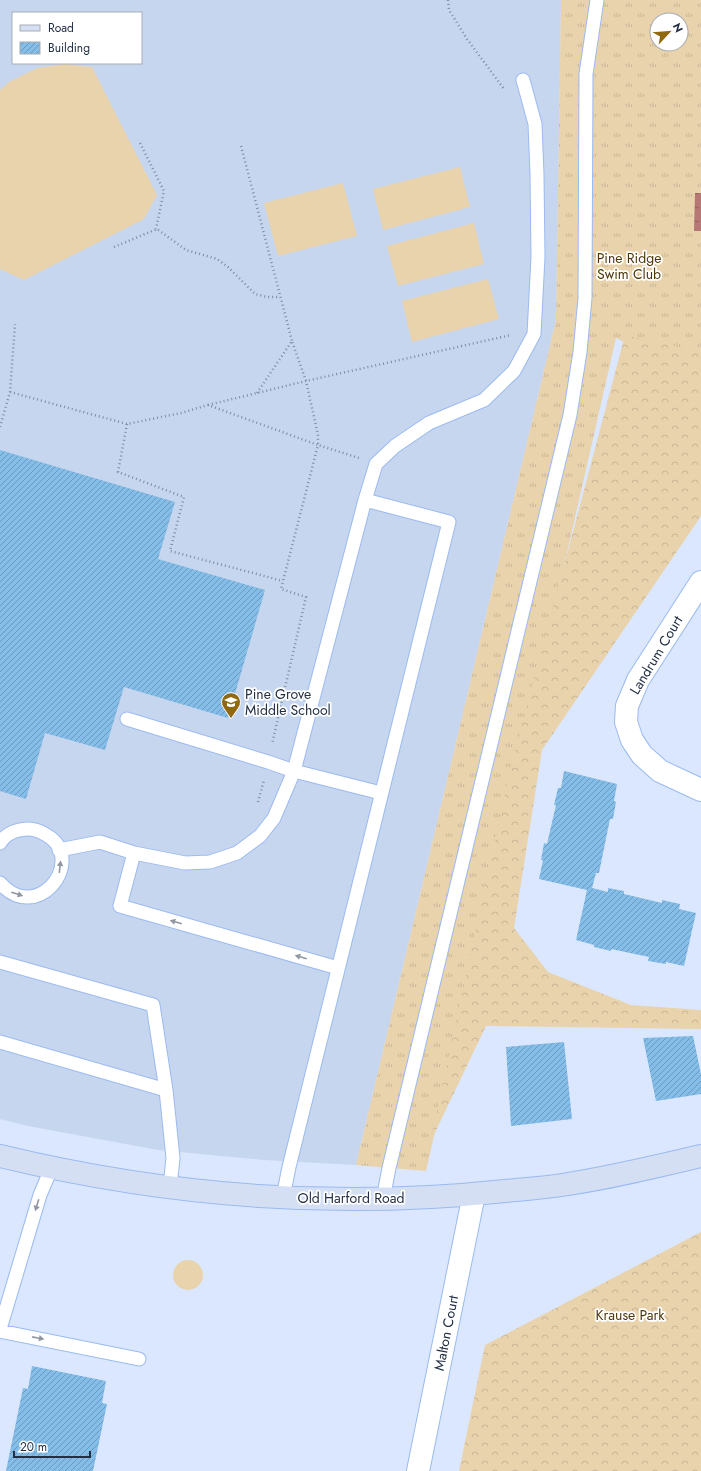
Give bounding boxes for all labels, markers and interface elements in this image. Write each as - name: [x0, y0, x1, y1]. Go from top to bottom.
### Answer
- legend: [12, 12, 142, 64]
- north arrow: [649, 12, 689, 52]
- text: Road: [48, 19, 74, 37]
- text: N: [669, 20, 687, 35]
- text: Building: [48, 39, 90, 57]
- park label: Pine Ridge Swim Club: [597, 248, 661, 284]
- street label: Landrum Court: [625, 611, 688, 698]
- place label: Pine Grove Middle School: [245, 684, 331, 720]
- school or university icon: Pine Grove Middle School: [220, 691, 242, 719]
- one-way arrow: [57, 860, 64, 873]
- one-way arrow: [11, 891, 23, 897]
- one-way arrow: [169, 919, 181, 925]
- one-way arrow: [294, 954, 306, 960]
- street label: Old Harford Road: [298, 1188, 404, 1208]
- one-way arrow: [34, 1199, 40, 1211]
- street label: Malton Court: [429, 1293, 463, 1373]
- park label: Krause Park: [596, 1305, 665, 1325]
- one-way arrow: [32, 1335, 44, 1341]
- scale bar: [14, 1433, 90, 1459]
- text: 20 m: [20, 1438, 47, 1456]

